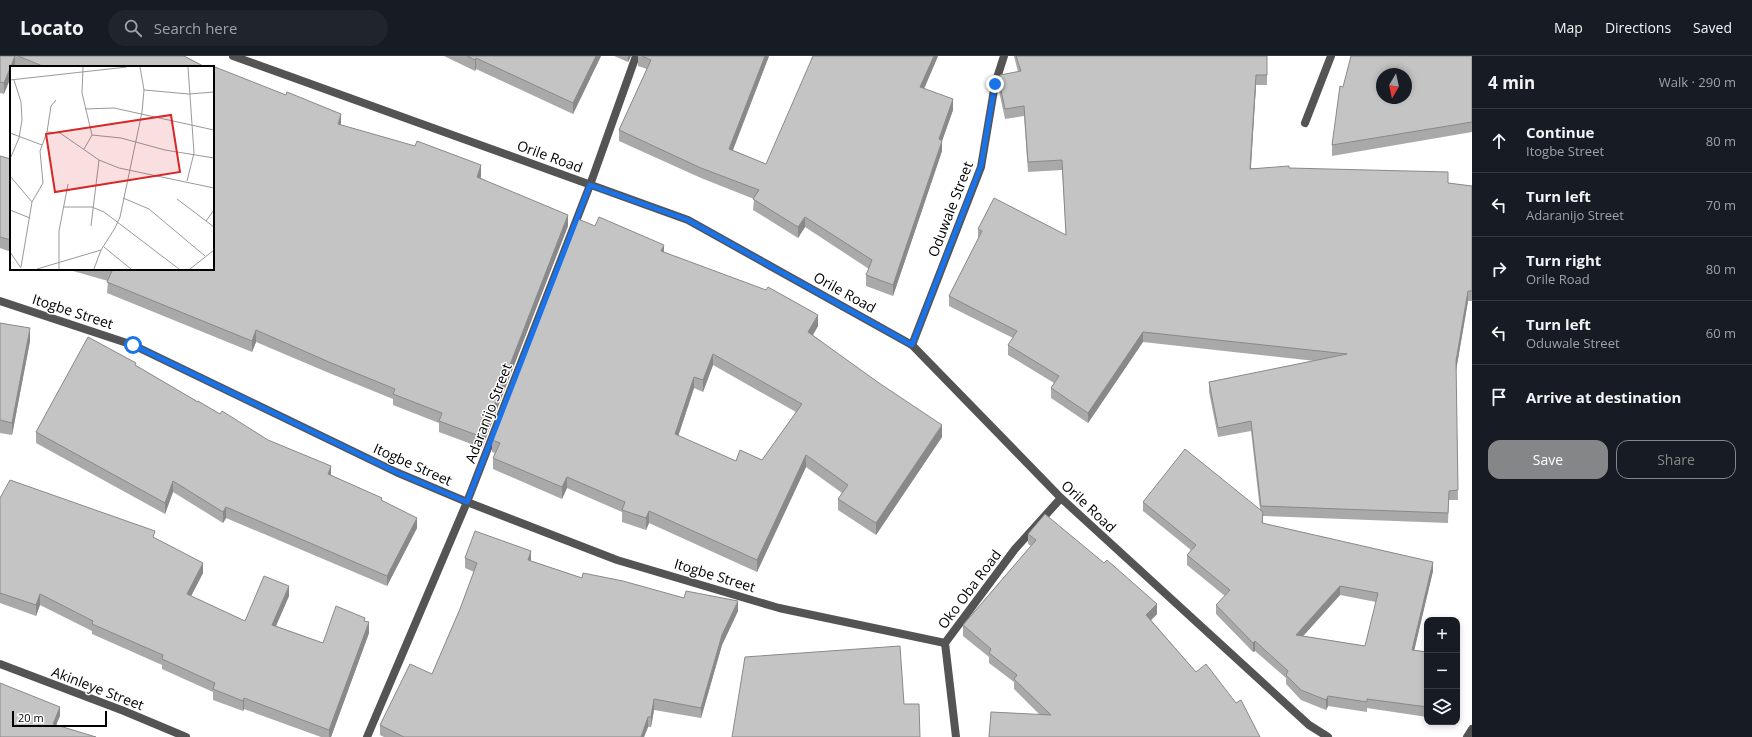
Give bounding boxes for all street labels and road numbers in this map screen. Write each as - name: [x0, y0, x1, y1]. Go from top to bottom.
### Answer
- street label: Orile Road: [515, 135, 585, 177]
- street label: Oduwale Street: [923, 159, 977, 259]
- street label: Orile Road: [810, 267, 880, 317]
- street label: Itogbe Street: [30, 289, 116, 333]
- street label: Adaranijo Street: [460, 360, 516, 466]
- street label: Itogbe Street: [371, 438, 455, 490]
- street label: Orile Road: [1057, 476, 1121, 536]
- street label: Oko Oba Road: [933, 546, 1005, 632]
- street label: Itogbe Street: [672, 554, 758, 596]
- street label: Akinleye Street: [49, 662, 147, 714]

